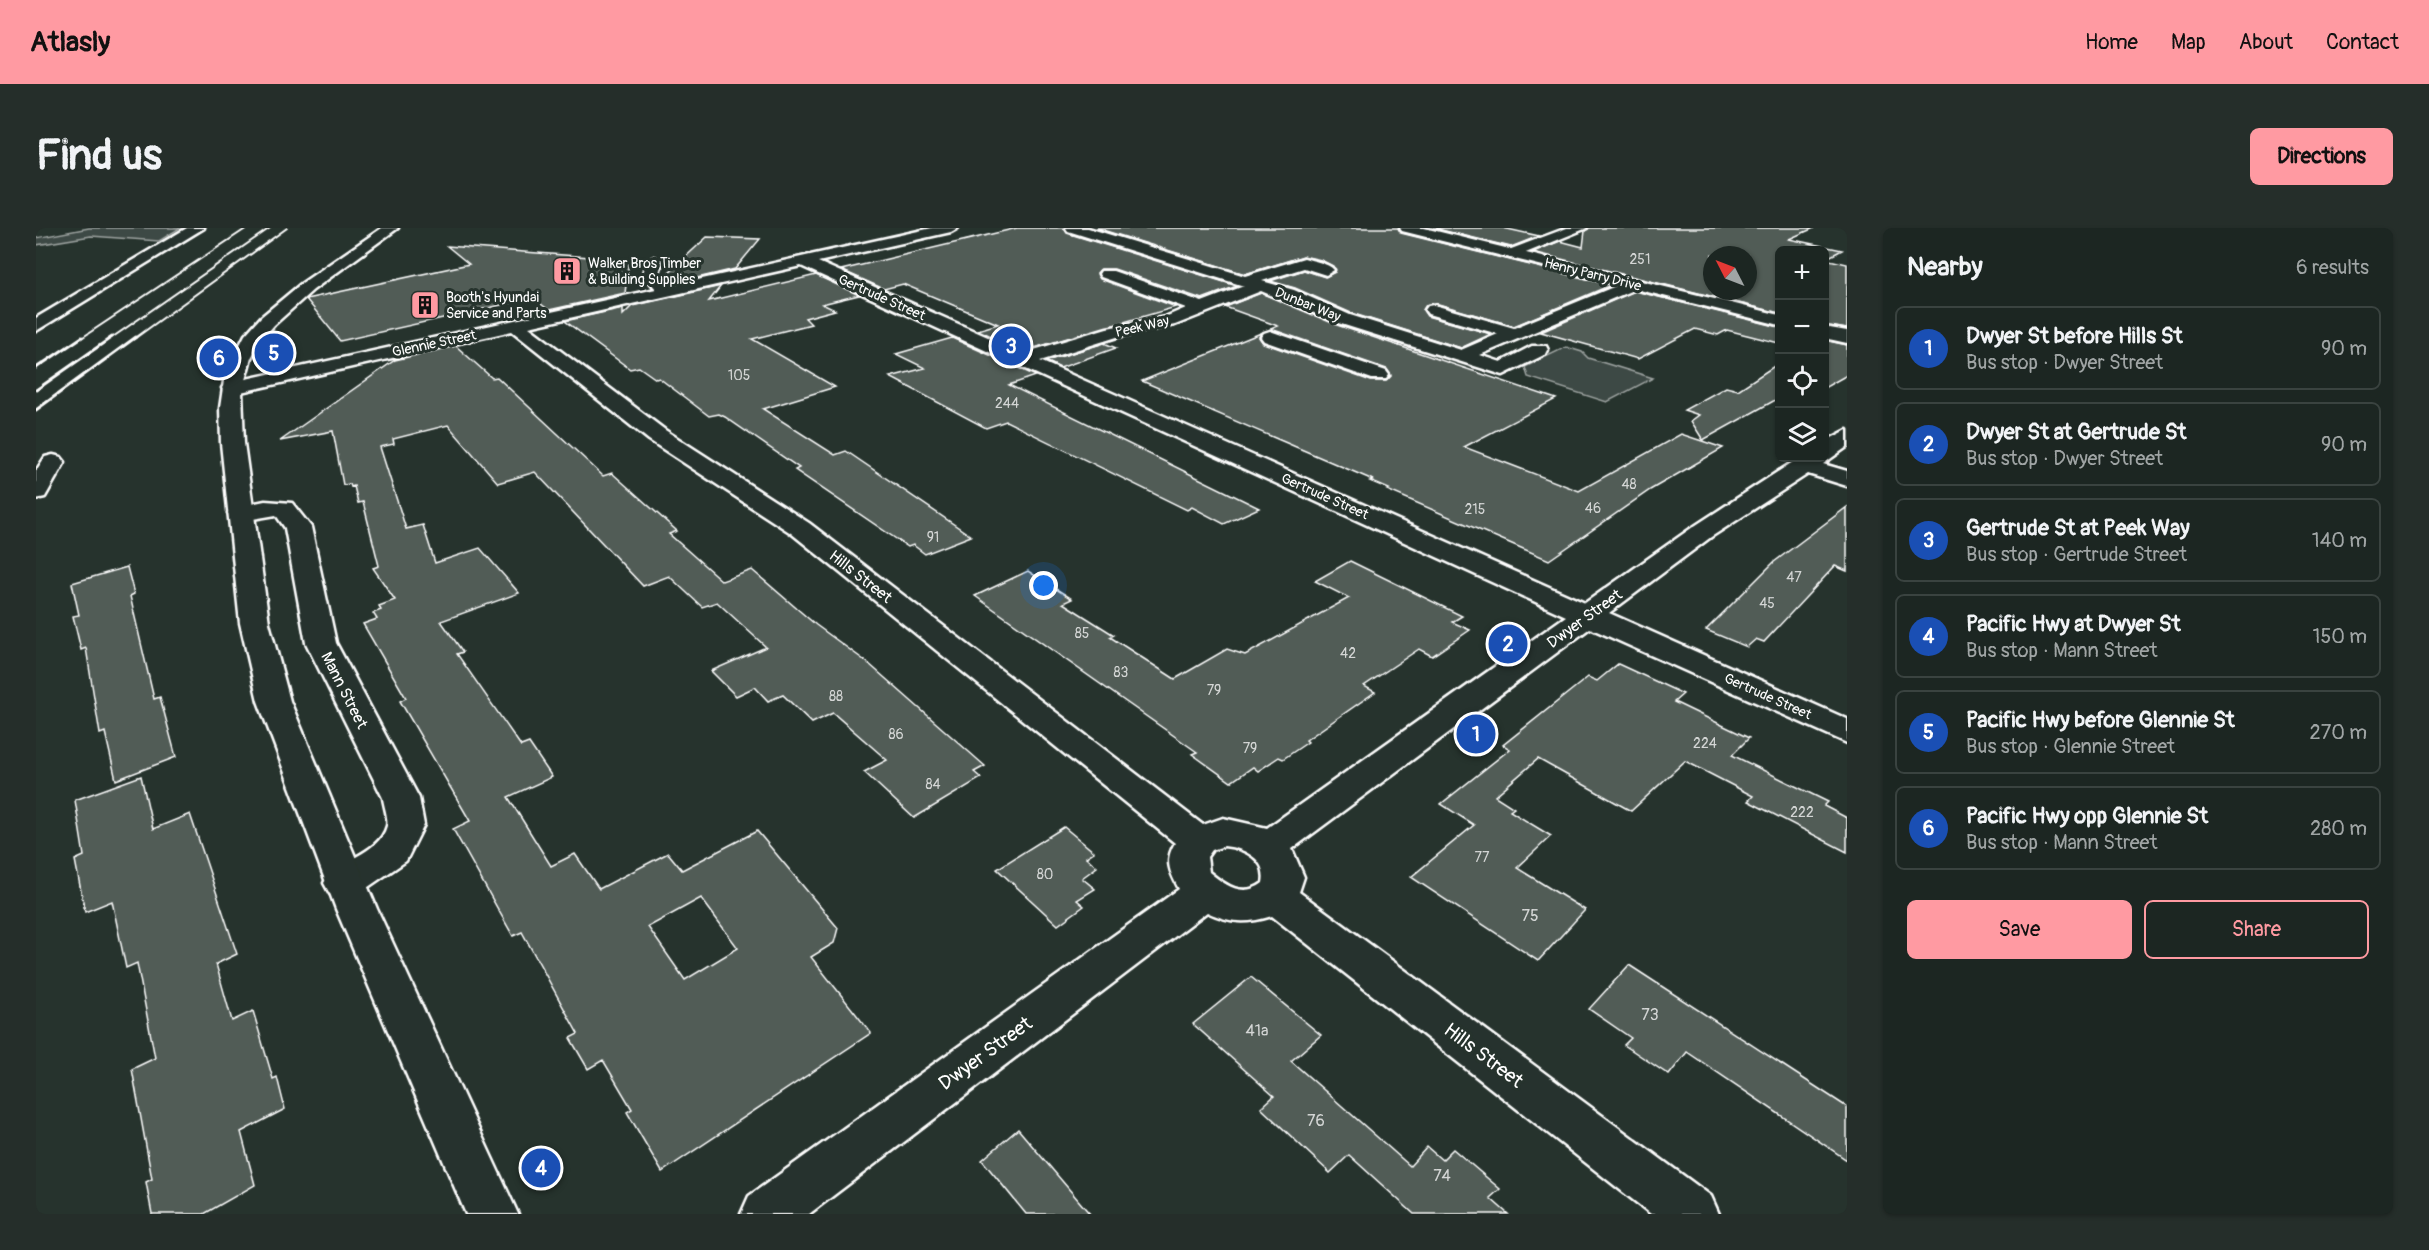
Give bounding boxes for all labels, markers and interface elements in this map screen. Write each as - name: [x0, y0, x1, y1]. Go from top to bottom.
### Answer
- text: Atlasly: [30, 25, 110, 60]
- text: Home: [2085, 29, 2138, 56]
- text: Map: [2171, 29, 2206, 56]
- text: About: [2239, 29, 2293, 56]
- text: Contact: [2326, 29, 2399, 56]
- button: Directions: [2250, 128, 2393, 185]
- text: Find us: [36, 130, 162, 182]
- north arrow: [1703, 246, 1757, 300]
- map controls: [1775, 246, 1829, 462]
- button: +: [1775, 246, 1829, 300]
- house number: 251: [1630, 251, 1650, 268]
- text: Nearby: [1907, 251, 1983, 283]
- street label: Henry Parry Drive: [1543, 254, 1643, 295]
- building icon: Walker Bros Timber & Building Supplies: [551, 255, 583, 287]
- place label: Walker Bros Timber & Building Supplies: [588, 255, 701, 288]
- text: 6 results: [2296, 255, 2369, 280]
- street label: Gertrude Street: [836, 271, 928, 324]
- street label: Dunbar Way: [1272, 284, 1343, 325]
- building icon: Booth's Hyundai Service and Parts: [409, 289, 441, 321]
- place label: Booth's Hyundai Service and Parts: [446, 289, 547, 322]
- button: −: [1775, 300, 1829, 354]
- street label: Peek Way: [1113, 312, 1171, 341]
- text: Dwyer St before Hills St: [1966, 322, 2183, 350]
- pin: 3: [992, 324, 1030, 368]
- street label: Glennie Street: [391, 326, 478, 361]
- pin: 5: [254, 330, 294, 376]
- pin: 6: [200, 336, 238, 380]
- text: 1: [1925, 336, 1932, 361]
- text: 90 m: [2321, 336, 2367, 361]
- text: Bus stop · Dwyer Street: [1966, 350, 2163, 375]
- button: locate: [1775, 354, 1829, 408]
- house number: 105: [728, 367, 750, 384]
- house number: 244: [995, 395, 1019, 412]
- button: layers: [1775, 408, 1829, 462]
- text: Dwyer St at Gertrude St: [1966, 418, 2186, 446]
- text: 2: [1923, 432, 1934, 457]
- text: 90 m: [2321, 432, 2367, 457]
- text: Bus stop · Dwyer Street: [1966, 446, 2163, 471]
- street label: Gertrude Street: [1279, 470, 1371, 523]
- house number: 48: [1621, 476, 1637, 493]
- house number: 46: [1585, 500, 1601, 517]
- house number: 215: [1465, 501, 1485, 518]
- text: Gertrude St at Peek Way: [1966, 514, 2190, 542]
- text: 3: [1923, 528, 1934, 553]
- text: 140 m: [2312, 528, 2367, 553]
- house number: 91: [927, 529, 939, 546]
- text: Bus stop · Gertrude Street: [1966, 542, 2187, 567]
- street label: Hills Street: [825, 546, 896, 608]
- house number: 47: [1786, 569, 1802, 586]
- your location: [1029, 571, 1058, 600]
- street label: Dwyer Street: [1543, 585, 1627, 653]
- house number: 45: [1759, 595, 1775, 612]
- text: Pacific Hwy at Dwyer St: [1966, 610, 2181, 638]
- pin: 2: [1488, 622, 1528, 666]
- text: 4: [1923, 624, 1934, 649]
- text: 150 m: [2313, 624, 2367, 649]
- house number: 85: [1075, 625, 1089, 642]
- text: Bus stop · Mann Street: [1966, 638, 2158, 663]
- house number: 42: [1340, 645, 1356, 662]
- street label: Mann Street: [316, 649, 372, 733]
- house number: 83: [1114, 664, 1129, 681]
- street label: Gertrude Street: [1722, 670, 1814, 723]
- house number: 79: [1207, 682, 1221, 699]
- house number: 88: [829, 688, 843, 705]
- text: Pacific Hwy before Glennie St: [1966, 706, 2235, 734]
- pin: 1: [1456, 712, 1496, 756]
- text: 5: [1923, 720, 1934, 745]
- text: 270 m: [2309, 720, 2367, 745]
- house number: 86: [888, 726, 904, 743]
- text: Bus stop · Glennie Street: [1966, 734, 2175, 759]
- house number: 224: [1693, 735, 1717, 752]
- house number: 79: [1243, 740, 1257, 757]
- house number: 84: [925, 776, 941, 793]
- text: Pacific Hwy opp Glennie St: [1966, 802, 2208, 830]
- house number: 222: [1790, 804, 1814, 821]
- text: 6: [1923, 816, 1934, 841]
- text: 280 m: [2310, 816, 2367, 841]
- text: Bus stop · Mann Street: [1966, 830, 2158, 855]
- house number: 77: [1475, 849, 1490, 866]
- house number: 80: [1037, 866, 1053, 883]
- button: Save: [1907, 900, 2132, 959]
- button: Share: [2144, 900, 2369, 959]
- house number: 75: [1521, 906, 1539, 926]
- house number: 73: [1641, 1005, 1659, 1025]
- street label: Dwyer Street: [933, 1010, 1038, 1096]
- street label: Hills Street: [1439, 1017, 1529, 1094]
- house number: 41a: [1246, 1021, 1268, 1041]
- house number: 76: [1307, 1111, 1325, 1131]
- pin: 4: [522, 1146, 560, 1190]
- house number: 74: [1433, 1166, 1451, 1186]

